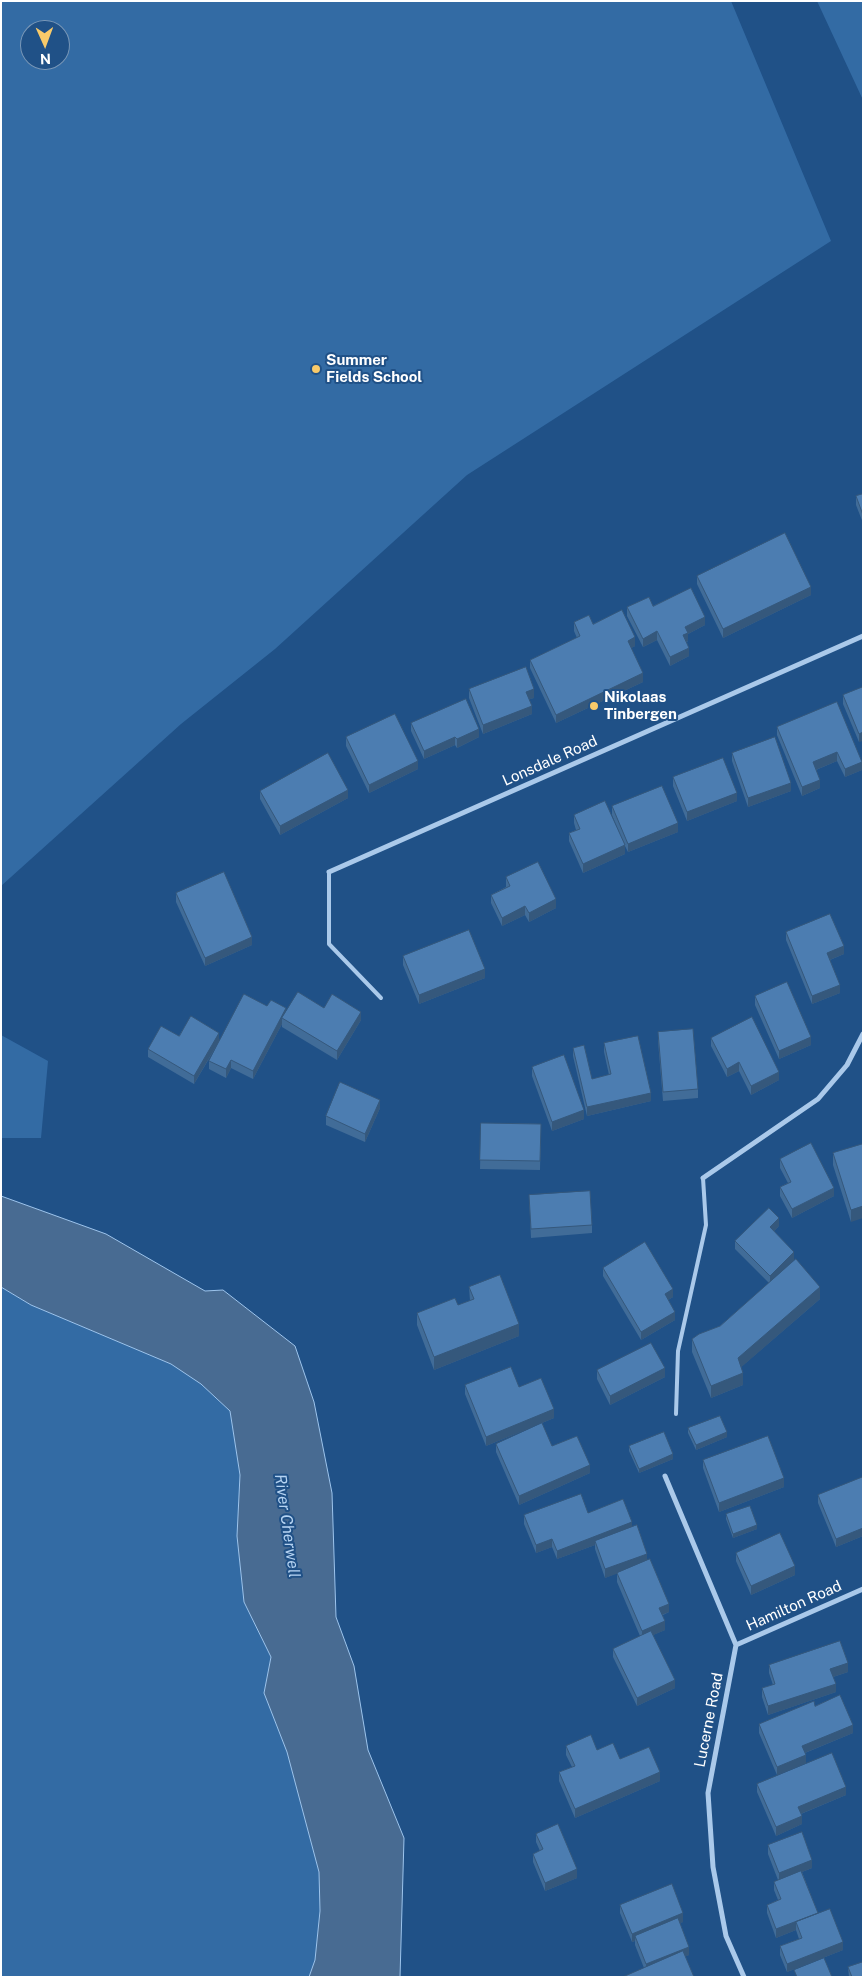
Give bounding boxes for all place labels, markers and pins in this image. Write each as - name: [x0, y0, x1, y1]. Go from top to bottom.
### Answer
- place label: Summer Fields School: [326, 351, 422, 386]
- marker: Summer Fields School: [310, 363, 322, 375]
- place label: Nikolaas Tinbergen: [604, 688, 677, 723]
- marker: Nikolaas Tinbergen: [588, 700, 600, 712]

